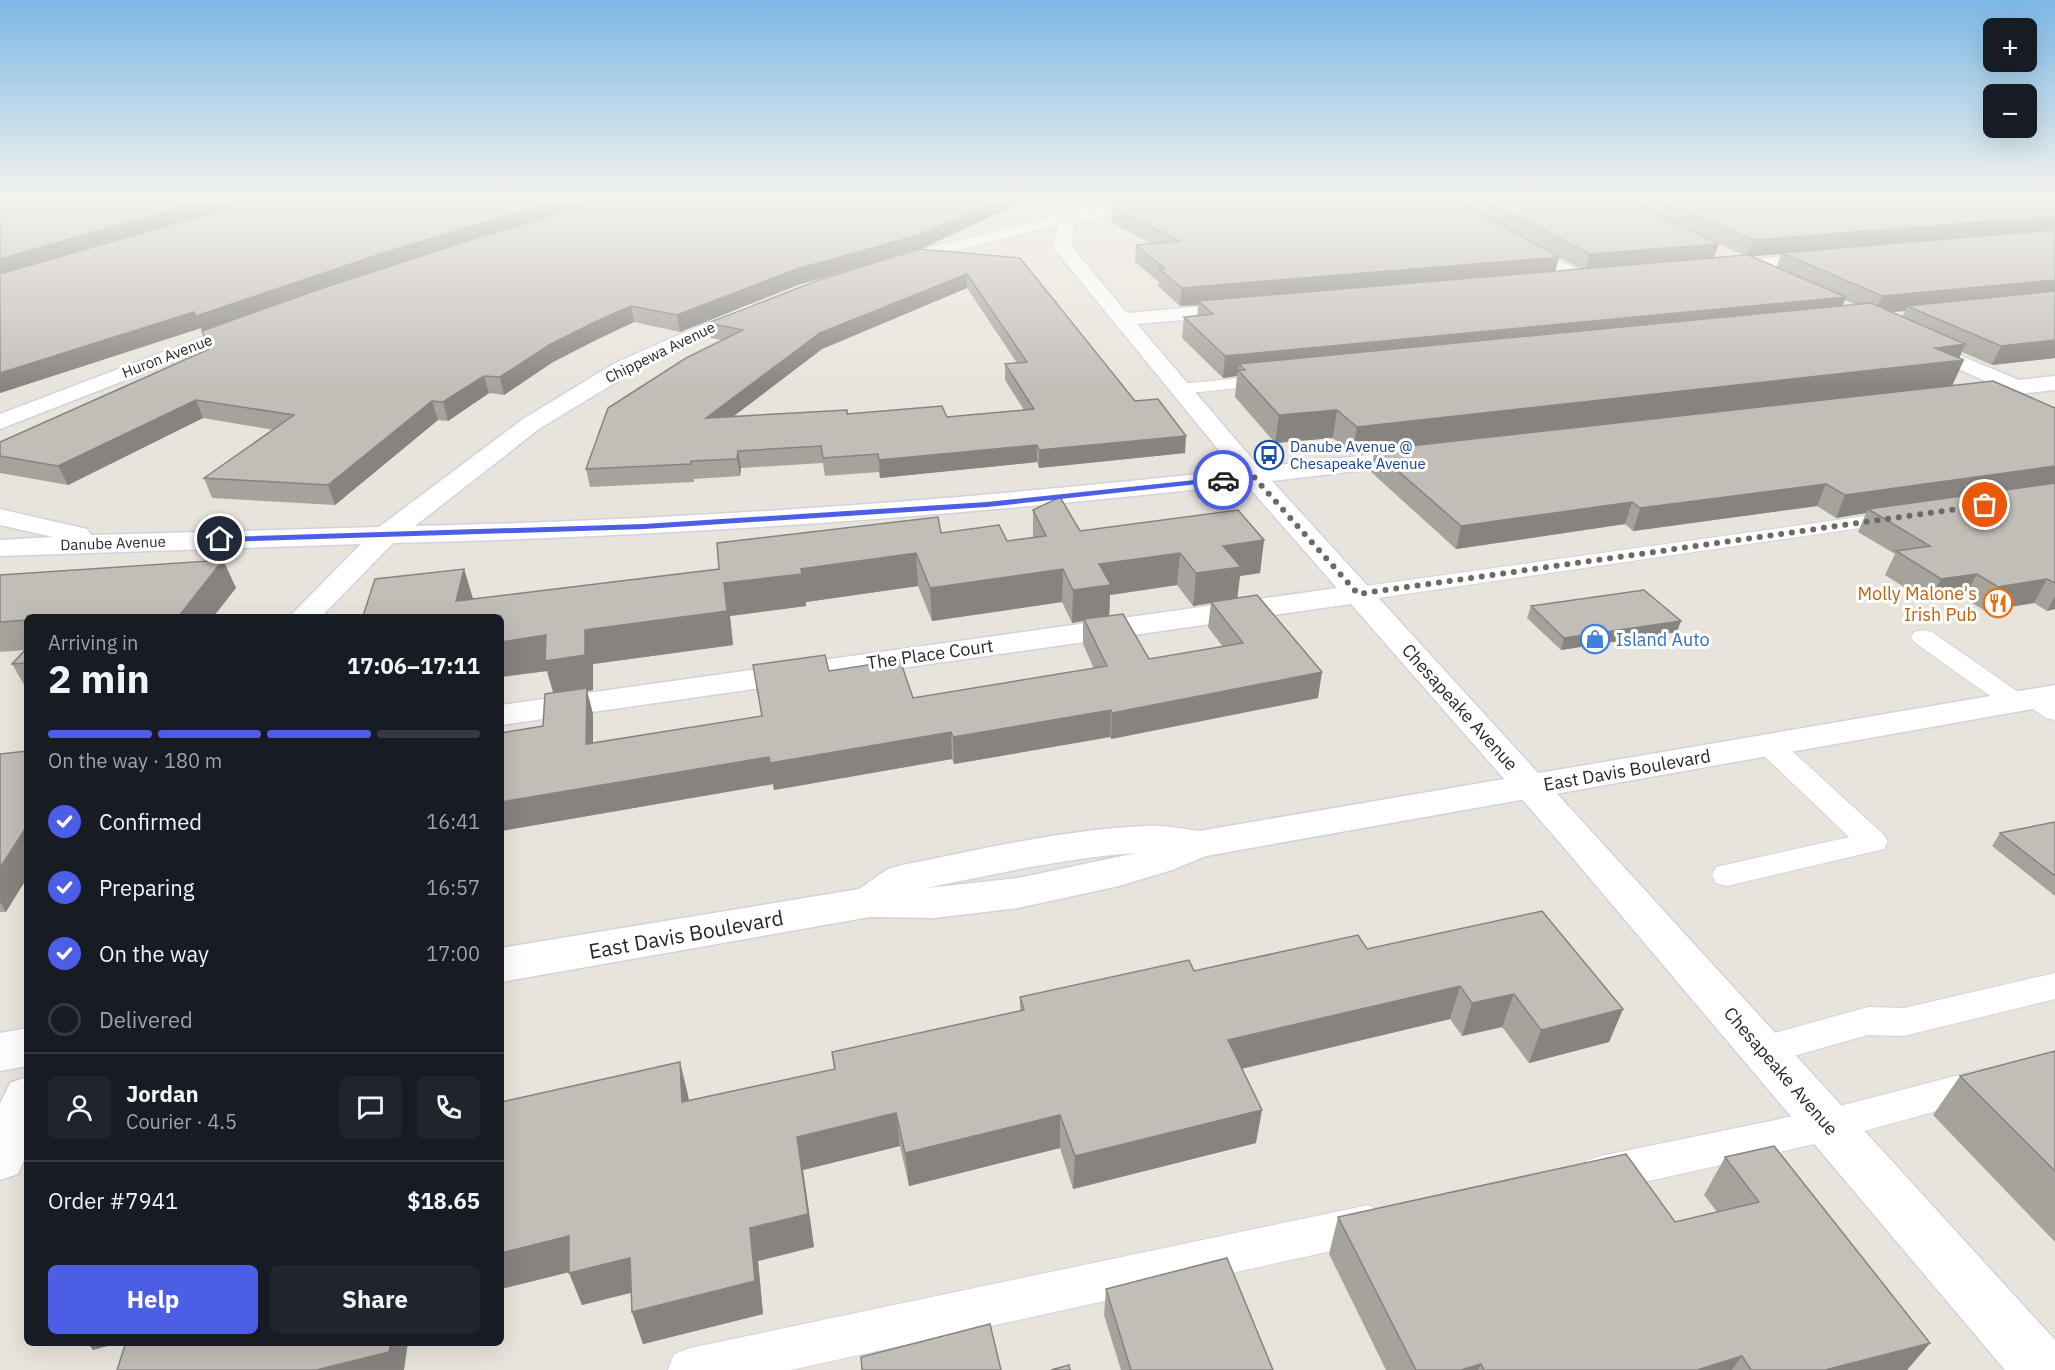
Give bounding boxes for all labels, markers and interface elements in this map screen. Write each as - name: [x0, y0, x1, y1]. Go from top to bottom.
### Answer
- map controls: [1983, 18, 2037, 138]
- button: +: [1983, 18, 2037, 72]
- button: −: [1983, 84, 2037, 138]
- street label: Chippewa Avenue: [602, 317, 718, 387]
- street label: Huron Avenue: [119, 330, 215, 382]
- place label: Danube Avenue @ Chesapeake Avenue: [1290, 437, 1426, 473]
- bus stop icon: Danube Avenue @ Chesapeake Avenue: [1253, 439, 1285, 471]
- courier: [1193, 450, 1253, 510]
- icon: car: [1207, 464, 1240, 497]
- pin: [1959, 479, 2010, 530]
- icon: bag: [1968, 488, 2001, 521]
- pin: [194, 513, 245, 564]
- icon: home: [203, 522, 236, 555]
- street label: Danube Avenue: [60, 532, 166, 554]
- place label: Molly Malone's Irish Pub: [1857, 582, 1977, 626]
- restaurant icon: Molly Malone's Irish Pub: [1982, 587, 2014, 619]
- shop icon: Island Auto: [1579, 623, 1611, 655]
- place label: Island Auto: [1616, 628, 1709, 651]
- text: Arriving in: [48, 629, 138, 656]
- street label: The Place Court: [865, 634, 995, 674]
- street label: Chesapeake Avenue: [1397, 639, 1523, 775]
- text: 17:06–17:11: [347, 651, 480, 680]
- text: 2 min: [48, 653, 150, 704]
- street label: East Davis Boulevard: [1542, 744, 1712, 796]
- text: On the way · 180 m: [48, 747, 222, 774]
- icon: check: [48, 805, 81, 838]
- text: Confirmed: [99, 807, 202, 836]
- text: 16:41: [426, 808, 480, 835]
- icon: check: [48, 871, 81, 904]
- text: Preparing: [99, 873, 194, 902]
- text: 16:57: [426, 874, 480, 901]
- street label: East Davis Boulevard: [586, 903, 786, 965]
- icon: check: [48, 937, 81, 970]
- text: On the way: [99, 939, 209, 968]
- text: 17:00: [426, 940, 480, 967]
- street label: Chesapeake Avenue: [1719, 1002, 1843, 1140]
- text: Delivered: [99, 1005, 193, 1034]
- button: person: [48, 1076, 111, 1139]
- button: chat: [339, 1076, 402, 1139]
- button: phone: [417, 1076, 480, 1139]
- text: Jordan: [126, 1079, 199, 1108]
- text: Courier · 4.5: [126, 1108, 237, 1135]
- text: Order #7941: [48, 1186, 178, 1215]
- text: $18.65: [407, 1186, 480, 1215]
- button: Help: [48, 1265, 258, 1334]
- button: Share: [270, 1265, 480, 1334]

